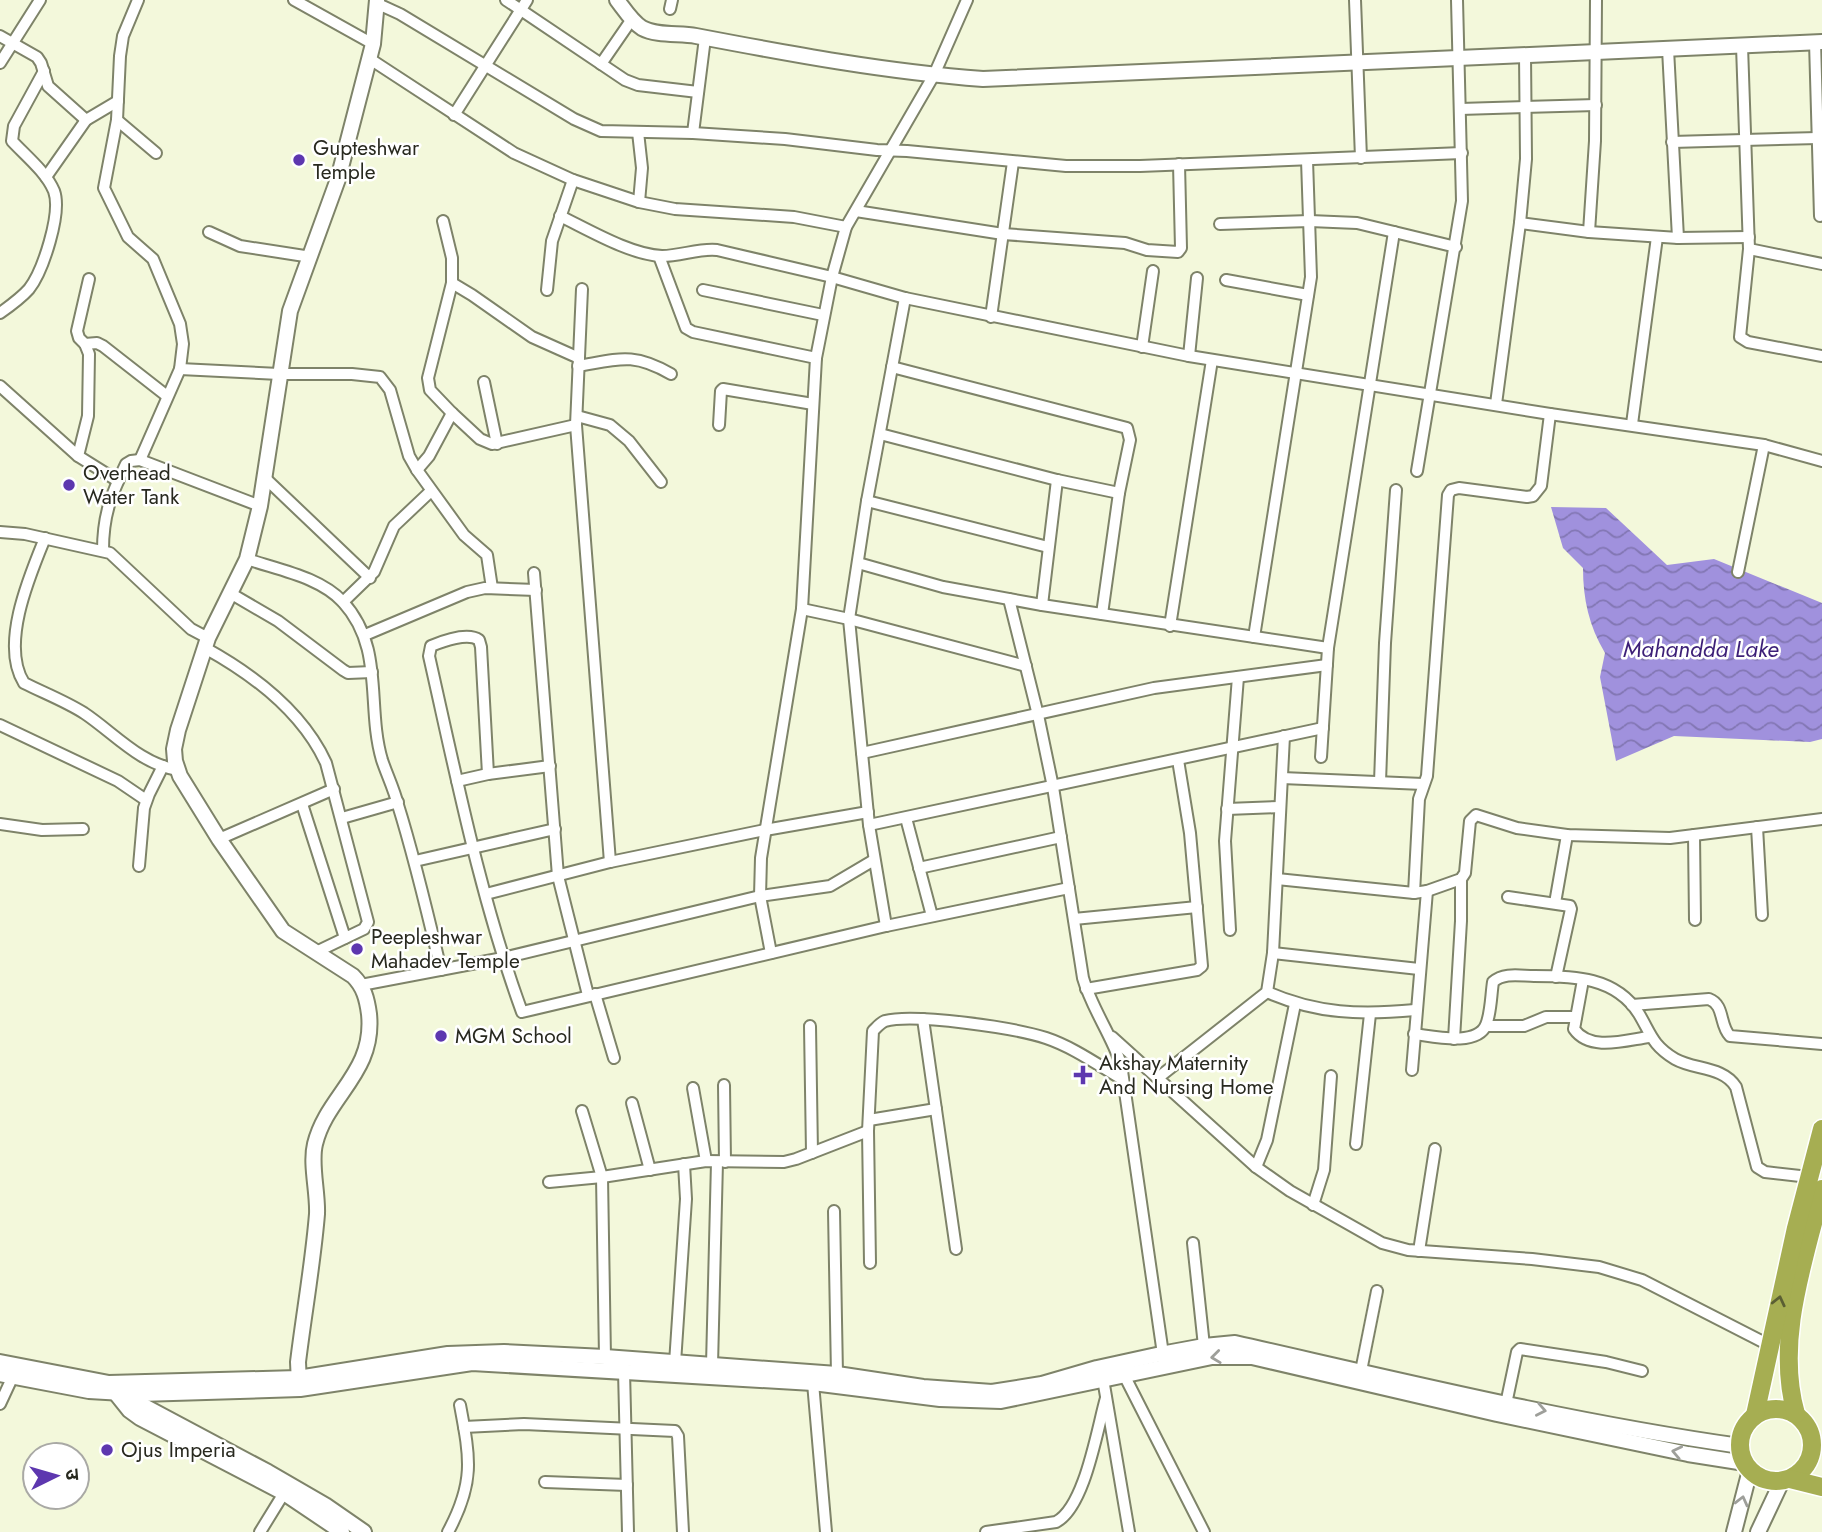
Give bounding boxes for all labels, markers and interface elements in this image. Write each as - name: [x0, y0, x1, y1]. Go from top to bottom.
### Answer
- place label: Gupteshwar Temple: [313, 133, 420, 187]
- marker: Gupteshwar Temple: [291, 152, 307, 168]
- place label: Overhead Water Tank: [83, 458, 180, 512]
- marker: Overhead Water Tank: [61, 477, 77, 493]
- water label: Mahandda Lake: [1623, 632, 1779, 666]
- place label: Peepleshwar Mahadev Temple: [371, 922, 520, 976]
- marker: Peepleshwar Mahadev Temple: [349, 941, 365, 957]
- place label: MGM School: [455, 1021, 572, 1051]
- marker: MGM School: [433, 1028, 449, 1044]
- place label: Akshay Maternity And Nursing Home: [1099, 1048, 1274, 1102]
- marker: Akshay Maternity And Nursing Home: [1073, 1065, 1093, 1085]
- one-way arrow: [1771, 1295, 1785, 1307]
- one-way arrow: [1210, 1350, 1222, 1365]
- one-way arrow: [1535, 1402, 1547, 1417]
- place label: Ojus Imperia: [121, 1435, 236, 1465]
- north arrow: [21, 1441, 91, 1511]
- marker: Ojus Imperia: [99, 1442, 115, 1458]
- one-way arrow: [1671, 1446, 1683, 1461]
- text: उ: [59, 1468, 86, 1482]
- one-way arrow: [1734, 1495, 1748, 1507]

